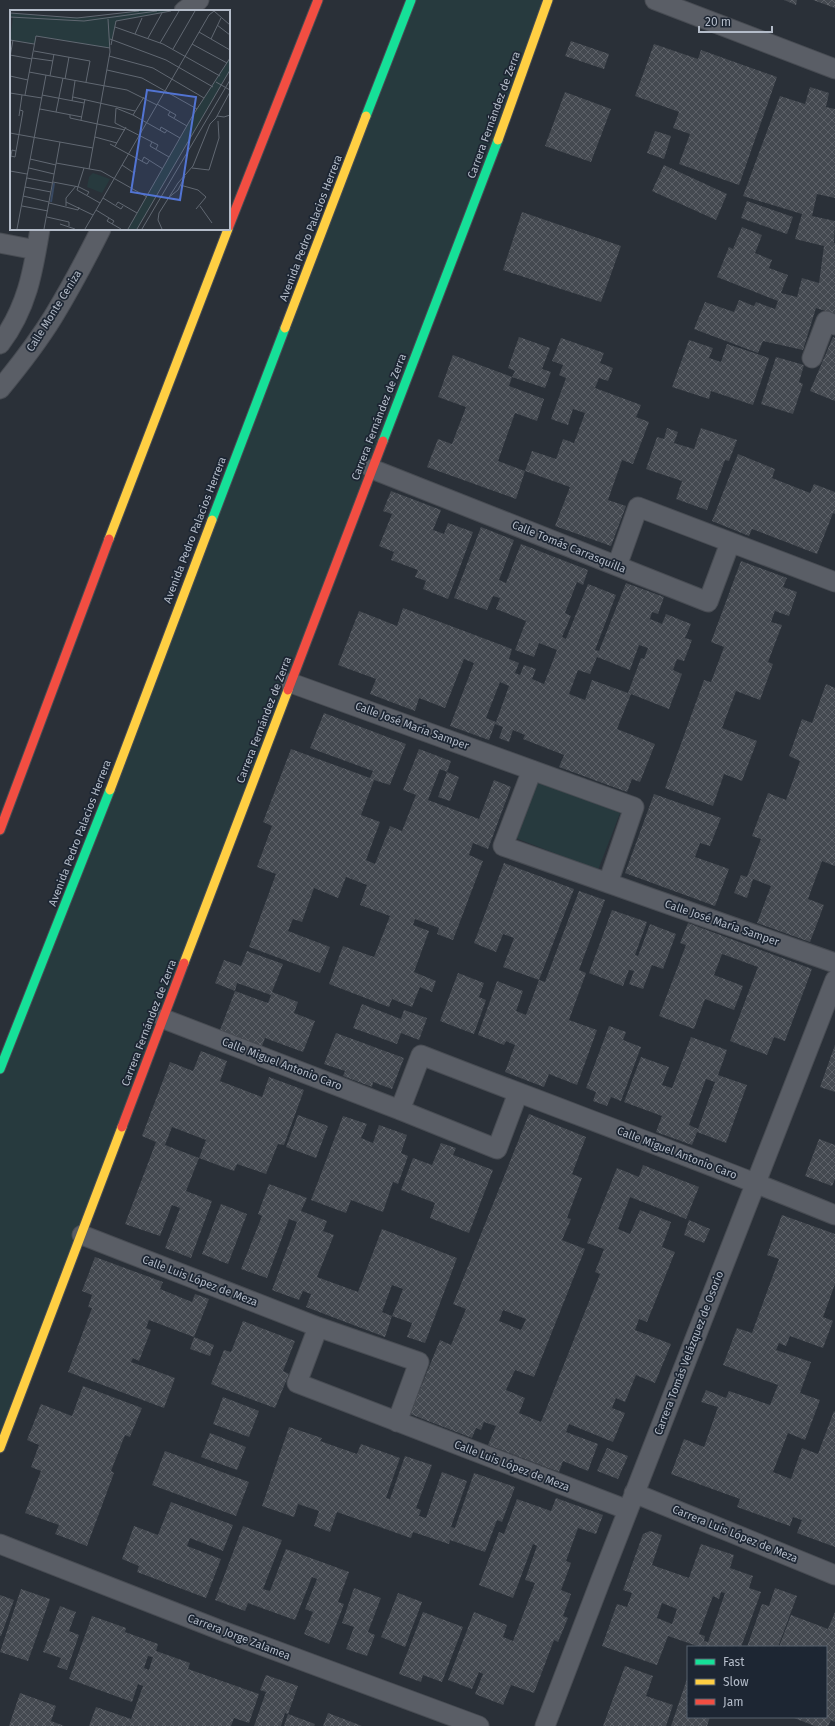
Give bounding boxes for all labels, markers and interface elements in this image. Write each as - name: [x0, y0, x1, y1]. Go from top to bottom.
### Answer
- scale bar: [699, 8, 772, 34]
- inset map: [10, 10, 230, 230]
- text: 20 m: [705, 15, 731, 29]
- street label: Carrera Fernández de Zerra: [465, 50, 523, 180]
- street label: Avenida Pedro Palacios Herrera: [277, 153, 345, 303]
- street label: Calle Monte Ceniza: [24, 268, 84, 354]
- street label: Carrera Fernández de Zerra: [349, 352, 409, 482]
- street label: Avenida Pedro Palacios Herrera: [161, 455, 229, 605]
- street label: Calle Tomás Carrasquilla: [510, 518, 628, 576]
- street label: Carrera Fernández de Zerra: [234, 655, 294, 785]
- street label: Calle José María Samper: [353, 699, 471, 753]
- street label: Avenida Pedro Palacios Herrera: [46, 758, 114, 908]
- street label: Calle José María Samper: [663, 897, 782, 949]
- street label: Carrera Fernández de Zerra: [119, 958, 179, 1088]
- street label: Calle Miguel Antonio Caro: [220, 1035, 344, 1093]
- street label: Calle Miguel Antonio Caro: [615, 1124, 739, 1182]
- street label: Calle Luis López de Meza: [140, 1253, 260, 1309]
- street label: Carrera Tomás Velázquez de Osorio: [652, 1269, 726, 1437]
- street label: Calle Luis López de Meza: [452, 1438, 572, 1494]
- street label: Carrera Luis López de Meza: [670, 1503, 800, 1565]
- street label: Carrera Jorge Zalamea: [186, 1611, 292, 1663]
- legend: [687, 1646, 827, 1718]
- text: Fast: [723, 1655, 745, 1669]
- text: Slow: [723, 1675, 749, 1689]
- text: Jam: [723, 1695, 743, 1709]

